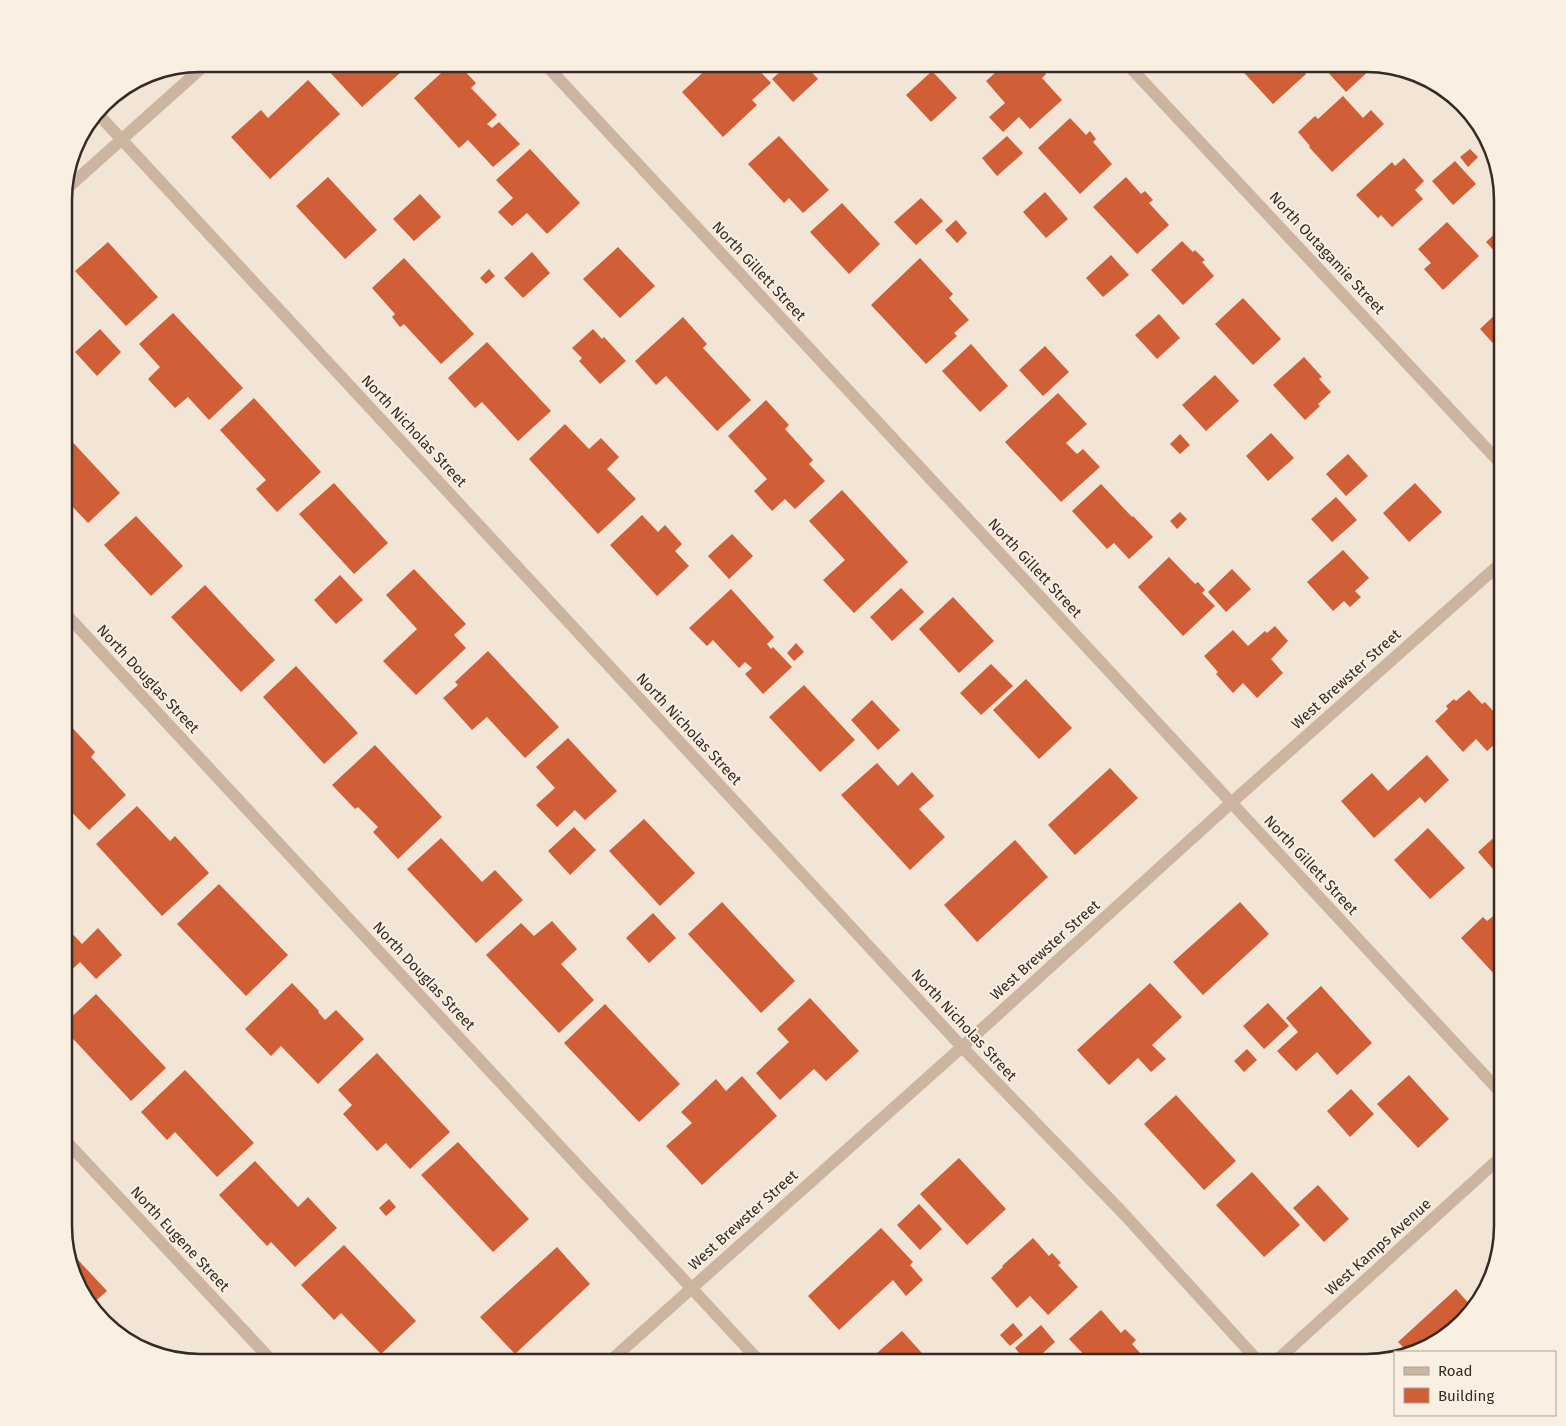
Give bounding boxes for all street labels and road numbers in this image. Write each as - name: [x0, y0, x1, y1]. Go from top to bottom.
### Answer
- street label: North Outagamie Street: [1266, 188, 1389, 318]
- street label: North Gillett Street: [708, 218, 810, 325]
- street label: North Nicholas Street: [358, 371, 471, 491]
- street label: North Gillett Street: [984, 515, 1086, 622]
- street label: North Douglas Street: [93, 621, 203, 737]
- street label: West Brewster Street: [1288, 625, 1405, 733]
- street label: North Nicholas Street: [633, 669, 746, 789]
- street label: North Gillett Street: [1260, 812, 1362, 919]
- street label: West Brewster Street: [987, 896, 1104, 1004]
- street label: North Douglas Street: [369, 918, 479, 1034]
- street label: North Nicholas Street: [908, 965, 1021, 1085]
- street label: West Brewster Street: [685, 1166, 802, 1274]
- street label: North Eugene Street: [127, 1183, 234, 1296]
- street label: West Kamps Avenue: [1321, 1195, 1435, 1299]

